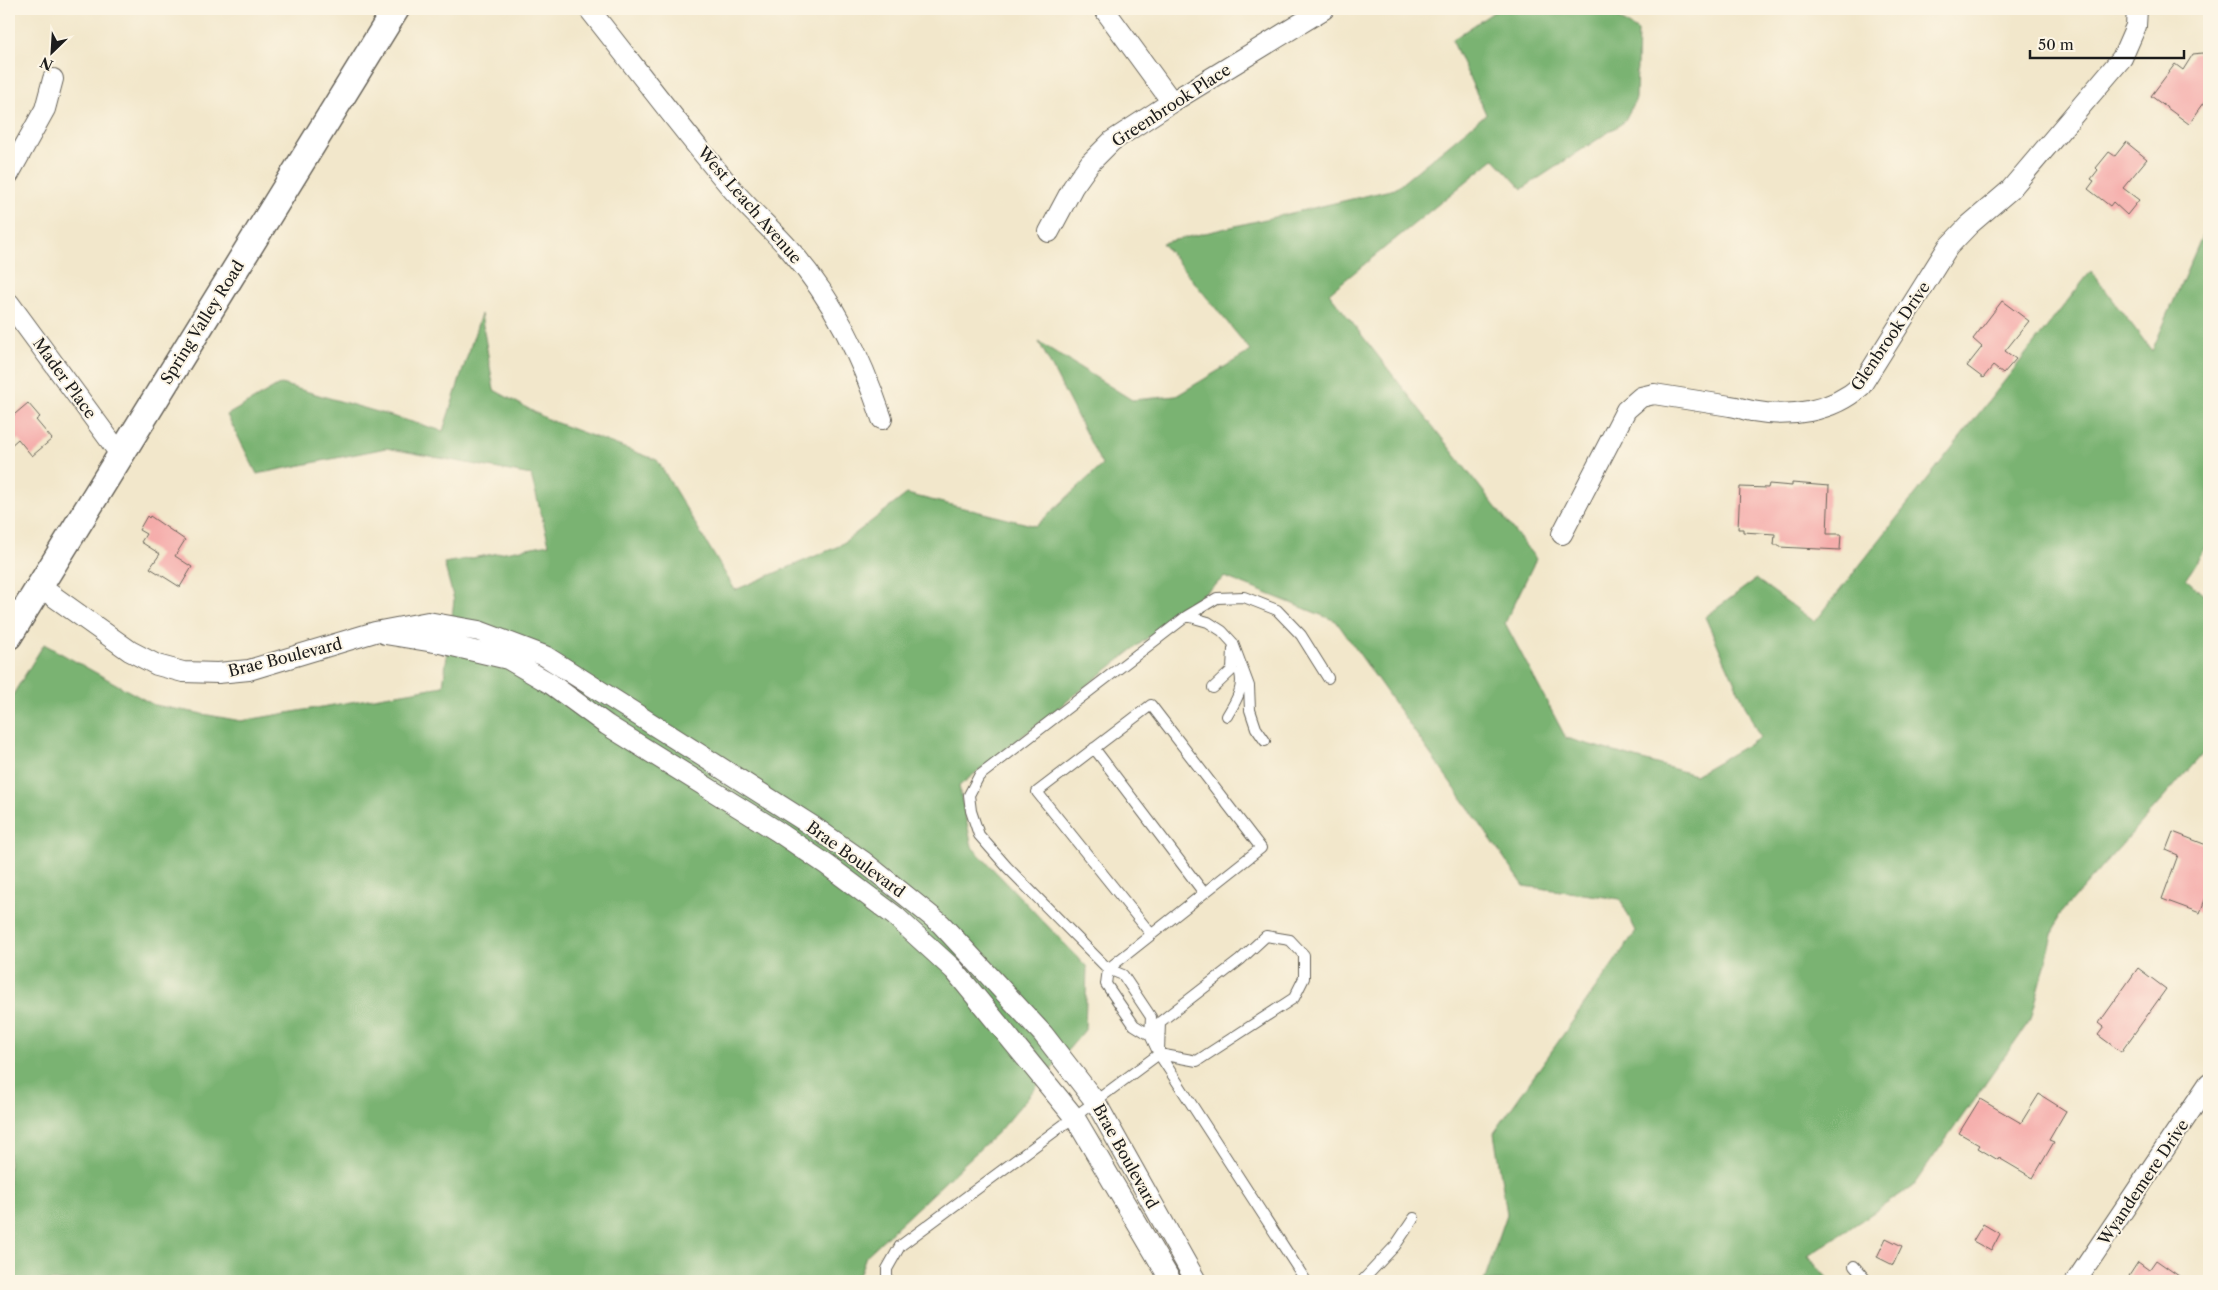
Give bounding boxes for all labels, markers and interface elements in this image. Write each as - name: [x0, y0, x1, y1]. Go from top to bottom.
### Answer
- north arrow: [28, 28, 78, 78]
- scale bar: [2030, 28, 2184, 60]
- text: 50 m: [2038, 35, 2074, 54]
- text: N: [37, 53, 56, 75]
- street label: Greenbrook Place: [1108, 59, 1234, 151]
- street label: West Leach Avenue: [693, 142, 806, 268]
- street label: Spring Valley Road: [156, 256, 248, 388]
- street label: Glenbrook Drive: [1846, 278, 1934, 394]
- street label: Mader Place: [29, 334, 101, 422]
- street label: Brae Boulevard: [226, 633, 344, 681]
- street label: Brae Boulevard: [803, 817, 909, 902]
- street label: Brae Boulevard: [1089, 1100, 1163, 1212]
- street label: Wyandemere Drive: [2093, 1115, 2193, 1250]

